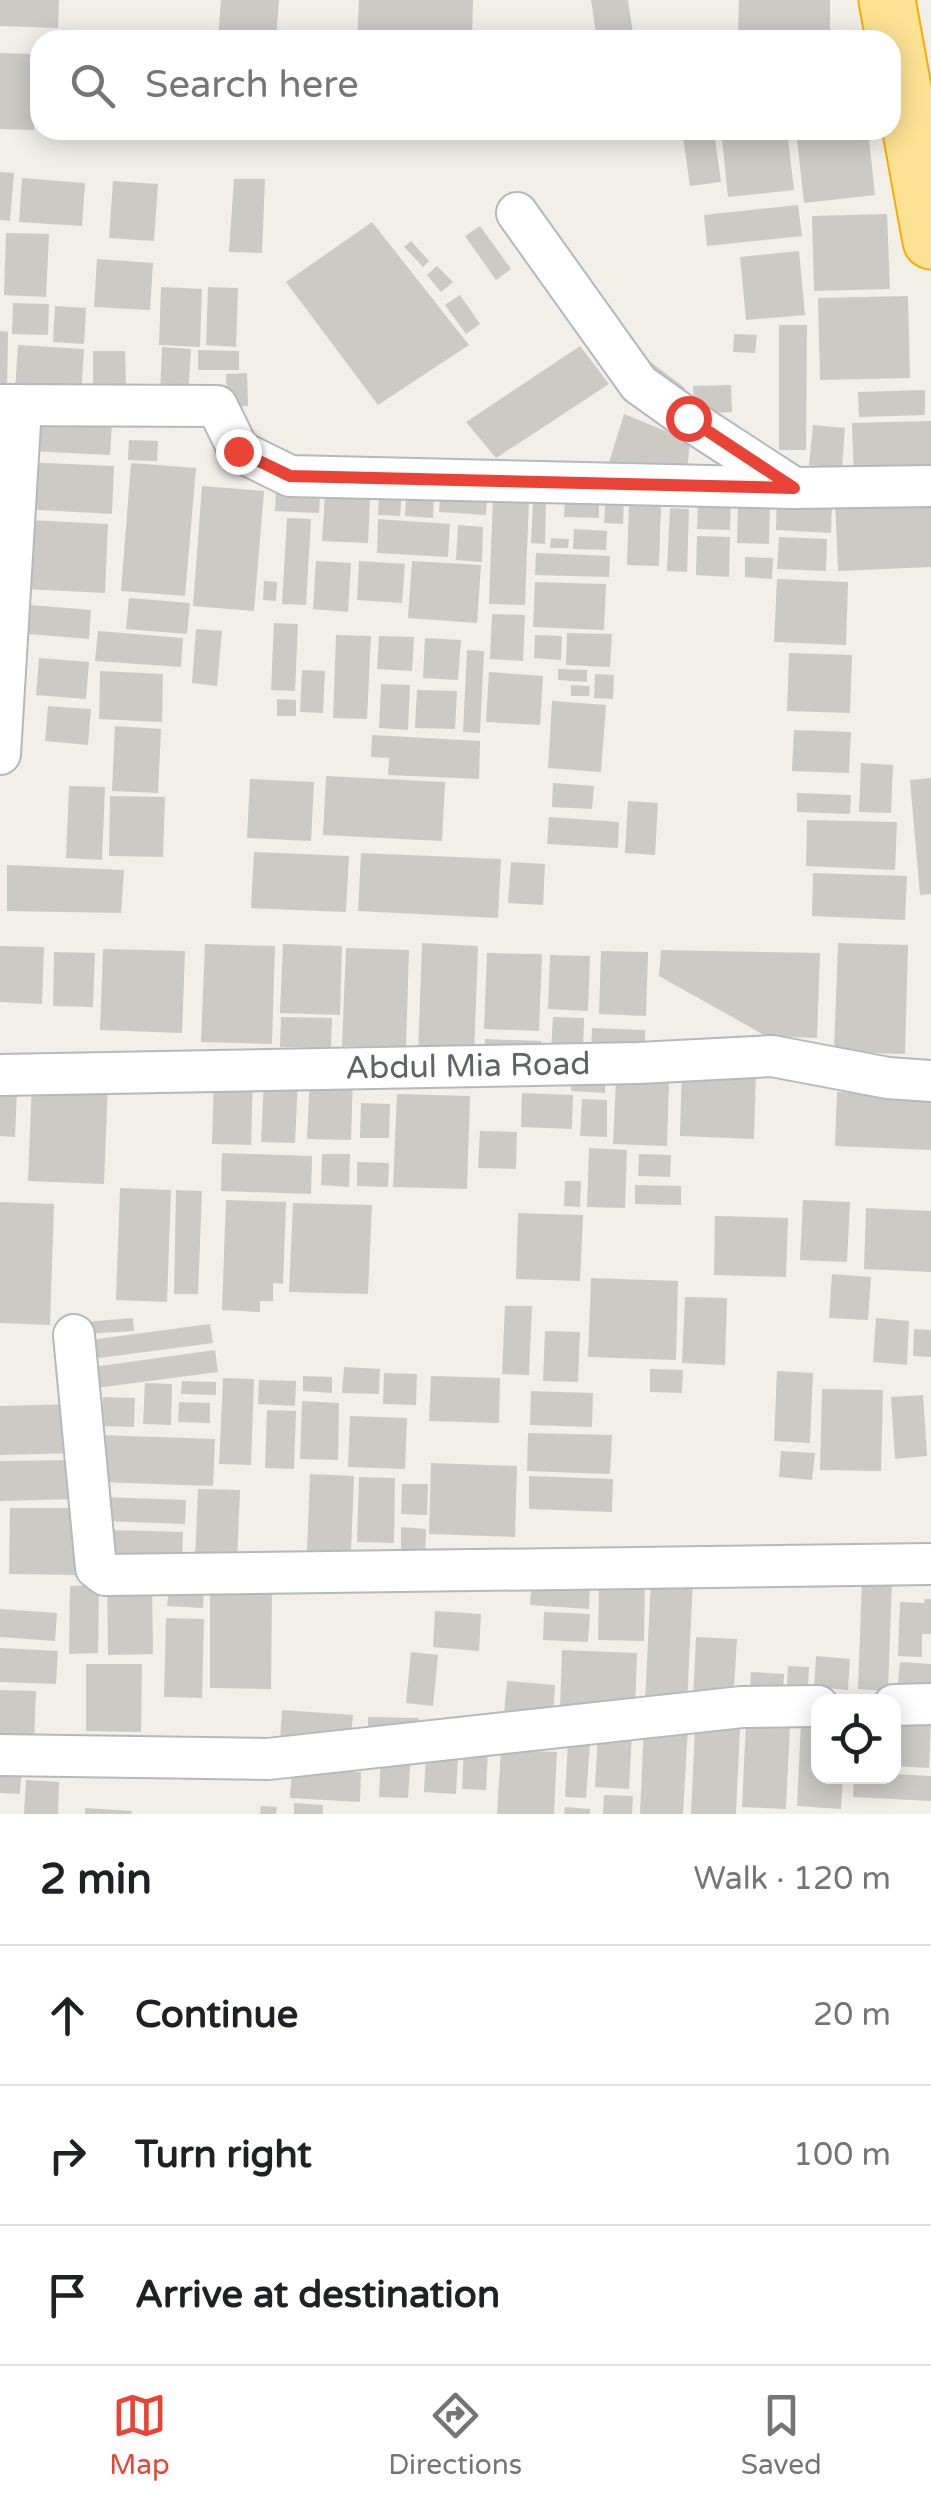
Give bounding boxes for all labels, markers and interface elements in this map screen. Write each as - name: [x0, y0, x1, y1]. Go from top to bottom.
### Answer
- search box: [30, 30, 901, 140]
- icon: search: [65, 58, 120, 113]
- text: Search here: [145, 62, 359, 108]
- route start: [666, 396, 712, 442]
- route end: [216, 429, 262, 475]
- street label: Abdul Mia Road: [345, 1045, 591, 1088]
- map controls: [811, 1694, 901, 1784]
- button: locate: [811, 1694, 901, 1784]
- text: 2 min: [40, 1854, 152, 1905]
- text: Walk · 120 m: [694, 1860, 891, 1898]
- icon: ahead: [40, 1988, 95, 2043]
- text: Continue: [135, 1992, 298, 2038]
- text: 20 m: [813, 1996, 891, 2034]
- icon: right: [40, 2128, 95, 2183]
- text: Turn right: [135, 2132, 312, 2178]
- text: 100 m: [793, 2136, 891, 2174]
- icon: arrive: [40, 2268, 95, 2323]
- text: Arrive at destination: [135, 2272, 500, 2318]
- tab: Map: [109, 2388, 170, 2482]
- tab: Directions: [388, 2388, 522, 2482]
- tab: Saved: [741, 2388, 822, 2482]

